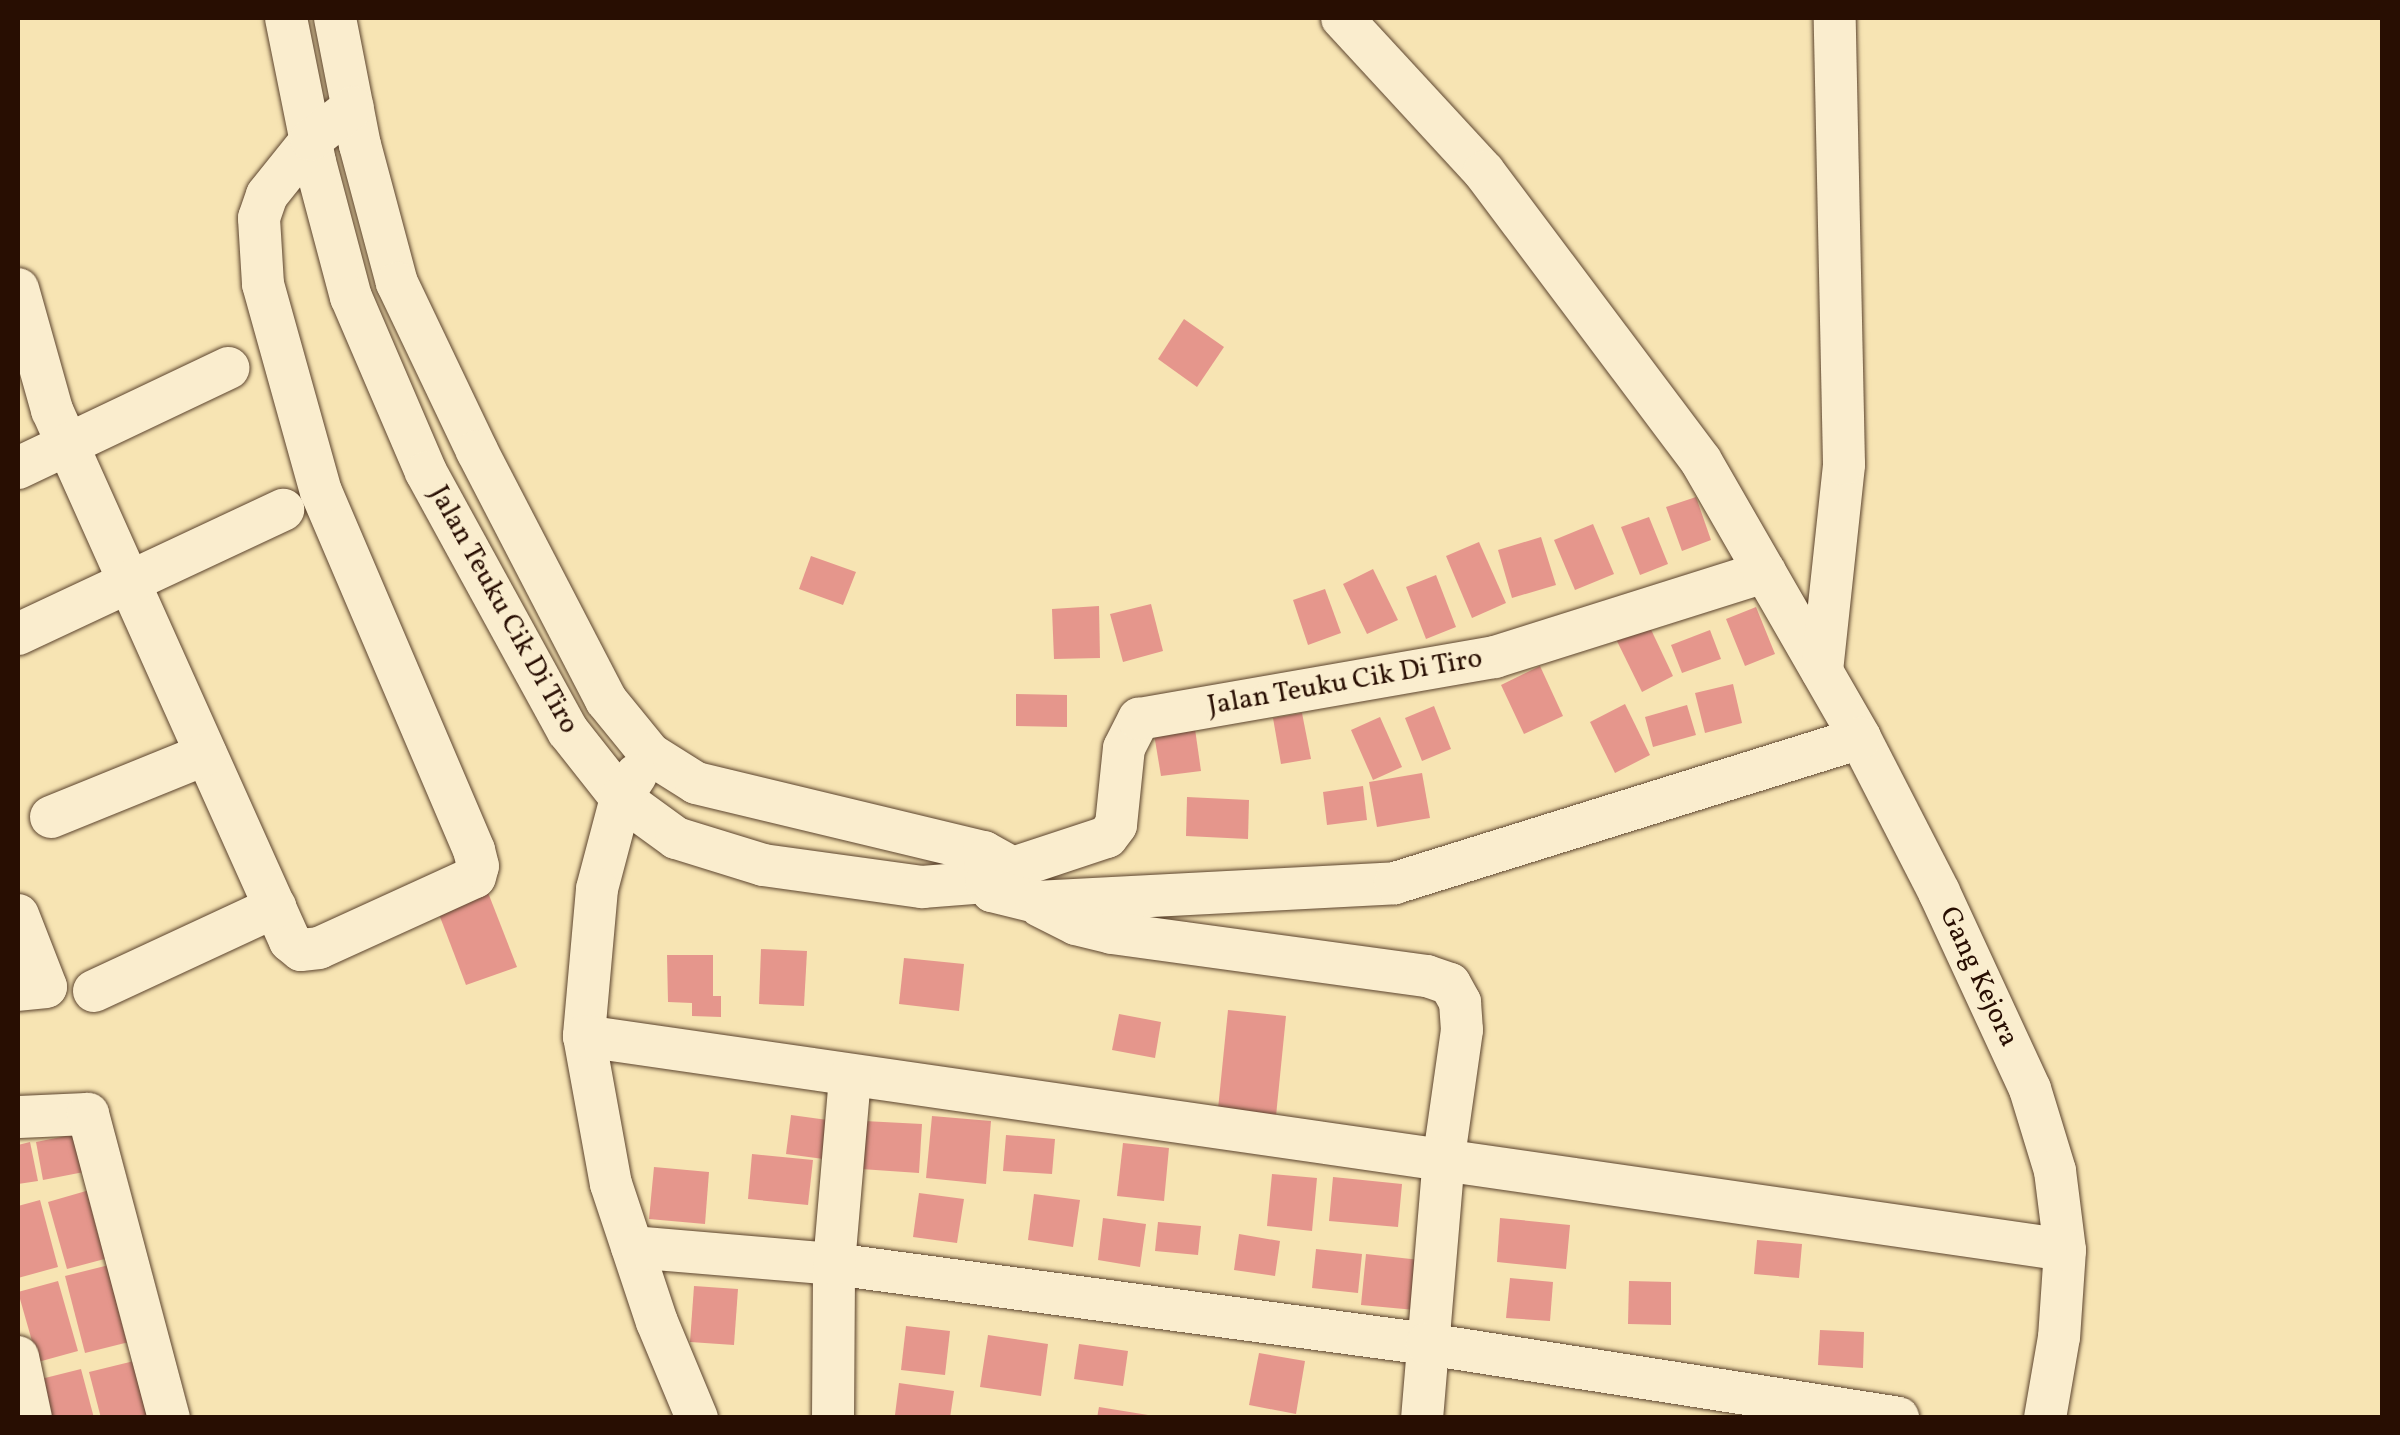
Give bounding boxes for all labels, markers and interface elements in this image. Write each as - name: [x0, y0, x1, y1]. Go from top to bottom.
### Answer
- street label: Jalan Teuku Cik Di Tiro: [420, 479, 586, 741]
- street label: Jalan Teuku Cik Di Tiro: [1204, 642, 1486, 724]
- street label: Gang Kejora: [1931, 902, 2025, 1052]

